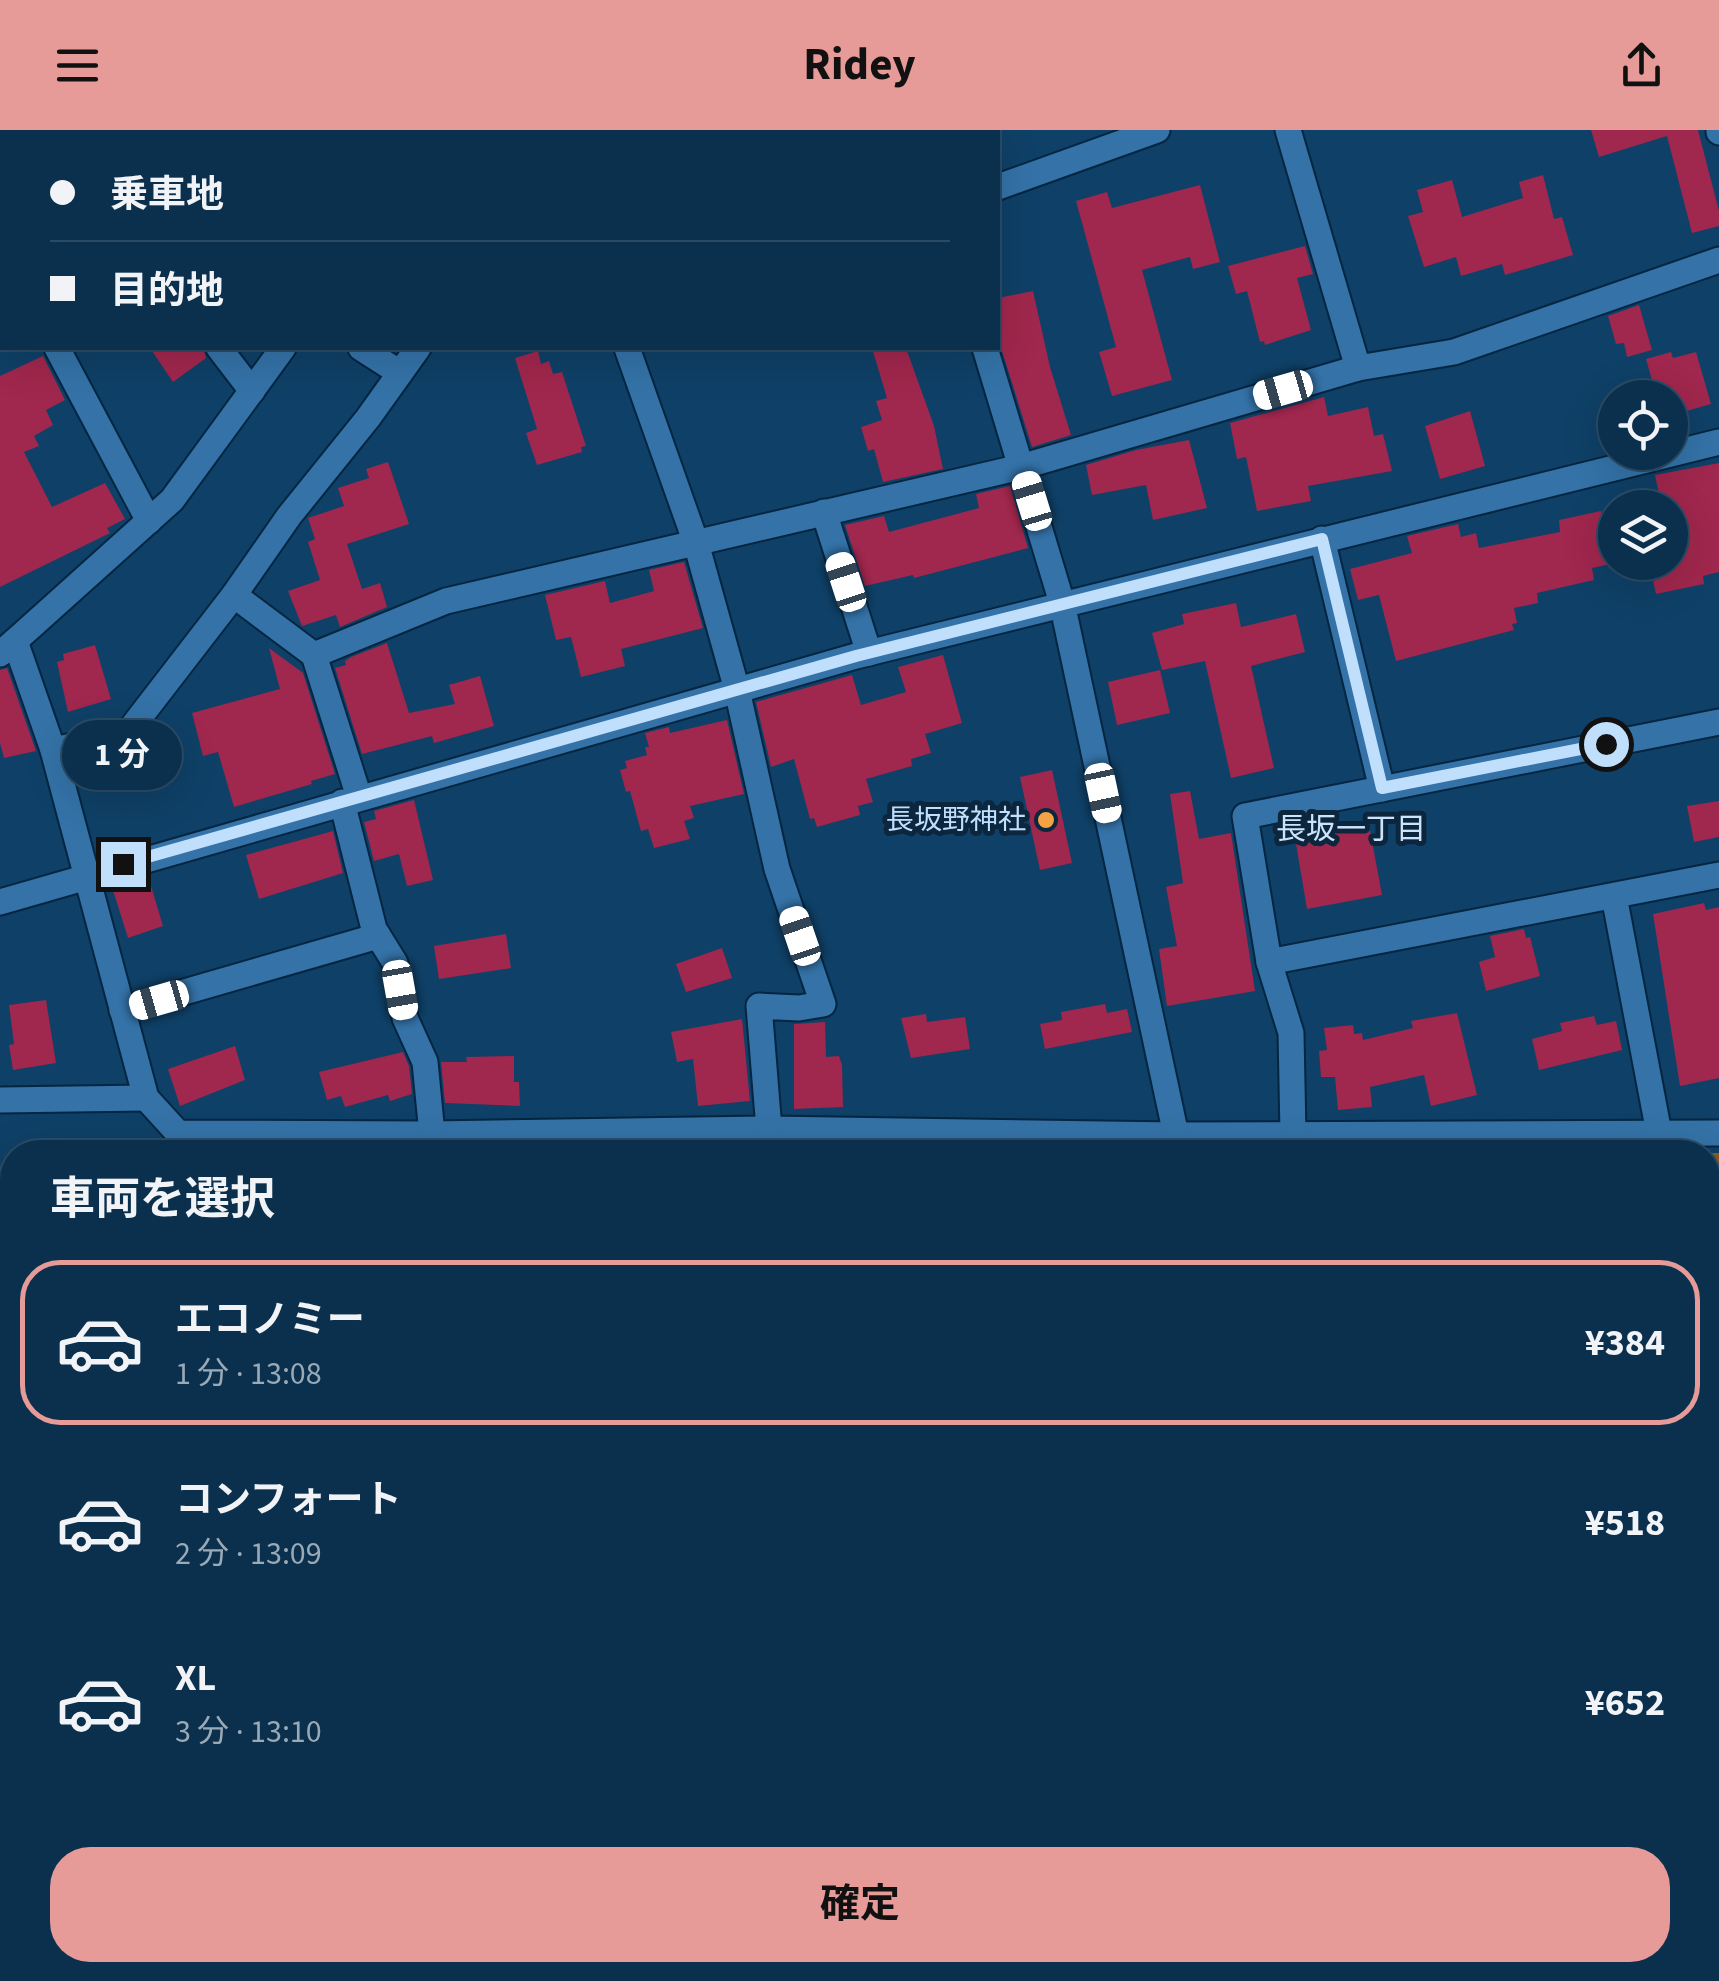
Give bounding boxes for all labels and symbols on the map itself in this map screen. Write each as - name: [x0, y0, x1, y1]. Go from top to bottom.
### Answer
- car: [1250, 367, 1316, 413]
- car: [1009, 468, 1055, 534]
- car: [822, 549, 870, 615]
- callout: 1 分: [63, 719, 183, 789]
- route start: [1584, 722, 1629, 767]
- car: [1082, 761, 1124, 825]
- place label: 長坂野神社: [886, 800, 1026, 840]
- district label: 長坂一丁目: [1276, 808, 1426, 851]
- marker: 長坂野神社: [1035, 809, 1057, 831]
- route end: [101, 842, 146, 887]
- car: [776, 903, 824, 969]
- car: [380, 958, 420, 1022]
- car: [126, 977, 192, 1023]

